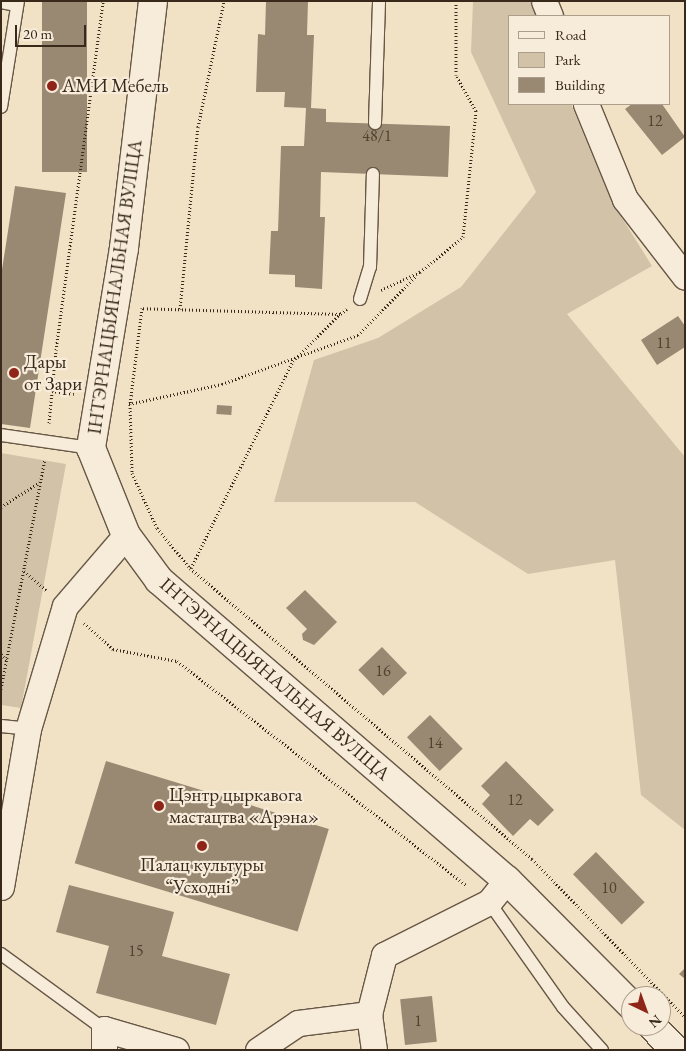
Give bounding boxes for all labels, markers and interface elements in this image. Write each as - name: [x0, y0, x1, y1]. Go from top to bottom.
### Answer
- scale bar: [18, 15, 89, 47]
- legend: [508, 15, 671, 105]
- text: 20 m: [23, 24, 52, 43]
- text: Road: [555, 25, 586, 44]
- text: Park: [555, 50, 581, 69]
- place label: АМИ Мебель: [62, 75, 169, 97]
- text: Building: [555, 75, 605, 94]
- marker: АМИ Мебель: [46, 80, 58, 92]
- house number: 12: [647, 111, 663, 131]
- house number: 48/1: [362, 126, 392, 146]
- street label: ІНТЭРНАЦЫЯНАЛЬНАЯ ВУЛІЦА: [83, 138, 147, 436]
- house number: 11: [656, 333, 672, 353]
- place label: Дары от Зари: [24, 351, 82, 395]
- marker: Дары от Зари: [8, 367, 20, 379]
- street label: ІНТЭРНАЦЫЯНАЛЬНАЯ ВУЛІЦА: [155, 573, 395, 785]
- house number: 16: [375, 661, 391, 681]
- house number: 14: [427, 733, 443, 753]
- place label: Цэнтр цыркавога мастацтва «Арэна»: [169, 784, 319, 828]
- house number: 12: [507, 790, 523, 810]
- marker: Цэнтр цыркавога мастацтва «Арэна»: [153, 800, 165, 812]
- marker: Палац культуры “Усходні”: [196, 840, 208, 852]
- place label: Палац культуры “Усходні”: [140, 854, 264, 898]
- house number: 10: [601, 878, 617, 898]
- house number: 15: [128, 941, 144, 961]
- north arrow: [621, 986, 671, 1036]
- house number: 1: [414, 1011, 422, 1031]
- text: N: [645, 1011, 666, 1032]

